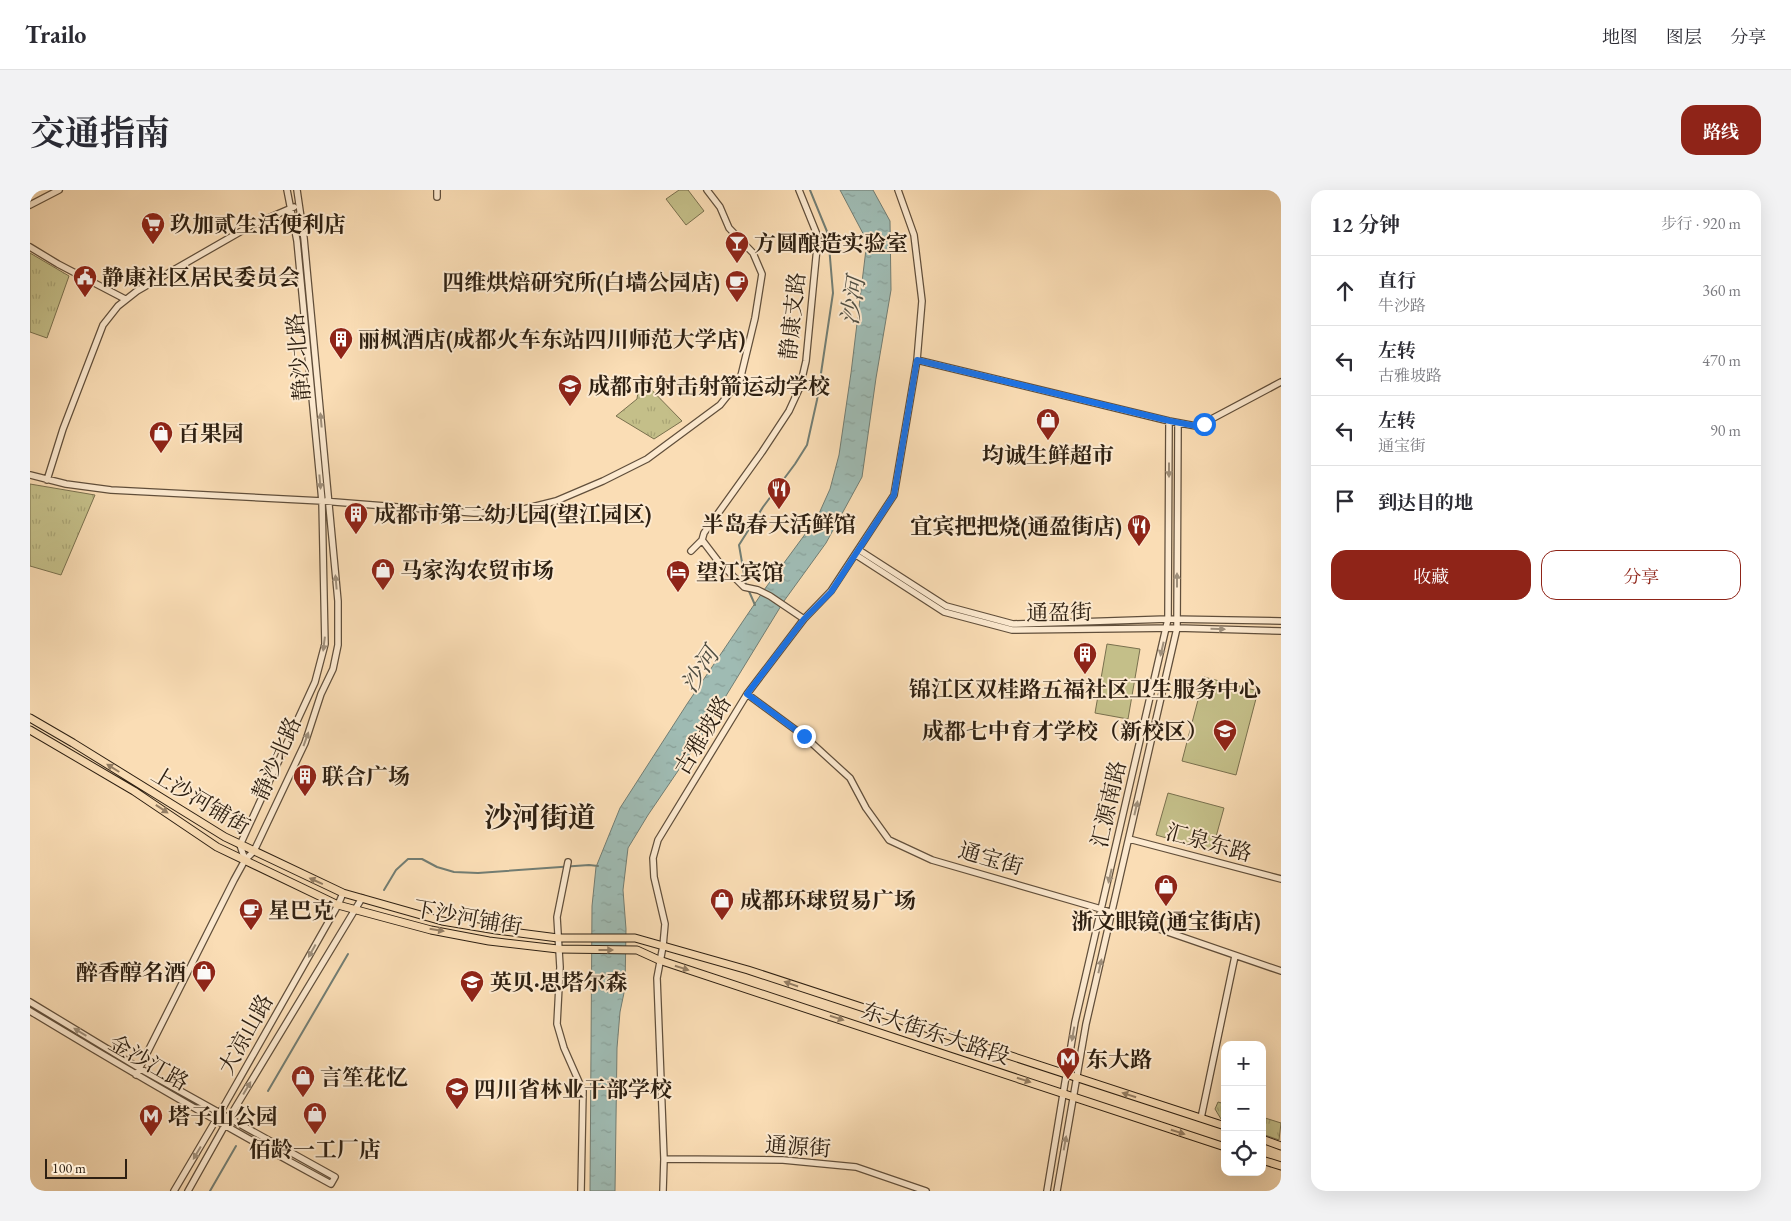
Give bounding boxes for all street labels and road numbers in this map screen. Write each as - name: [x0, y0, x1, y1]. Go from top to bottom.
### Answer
- street label: 静康支路: [773, 271, 812, 361]
- street label: 静沙北路: [280, 312, 317, 402]
- street label: 通盈街: [1026, 597, 1092, 628]
- street label: 古雅坡路: [667, 690, 738, 780]
- street label: 静沙北路: [245, 712, 308, 804]
- street label: 汇源南路: [1084, 758, 1133, 850]
- street label: 上沙河铺街: [146, 760, 255, 841]
- street label: 汇泉东路: [1163, 817, 1255, 868]
- street label: 通宝街: [955, 835, 1027, 882]
- street label: 下沙河铺街: [411, 894, 525, 941]
- street label: 大凉山路: [211, 989, 279, 1080]
- street label: 东大街东大路段: [858, 996, 1014, 1071]
- street label: 金沙江路: [103, 1028, 194, 1097]
- street label: 通源街: [764, 1130, 832, 1163]

